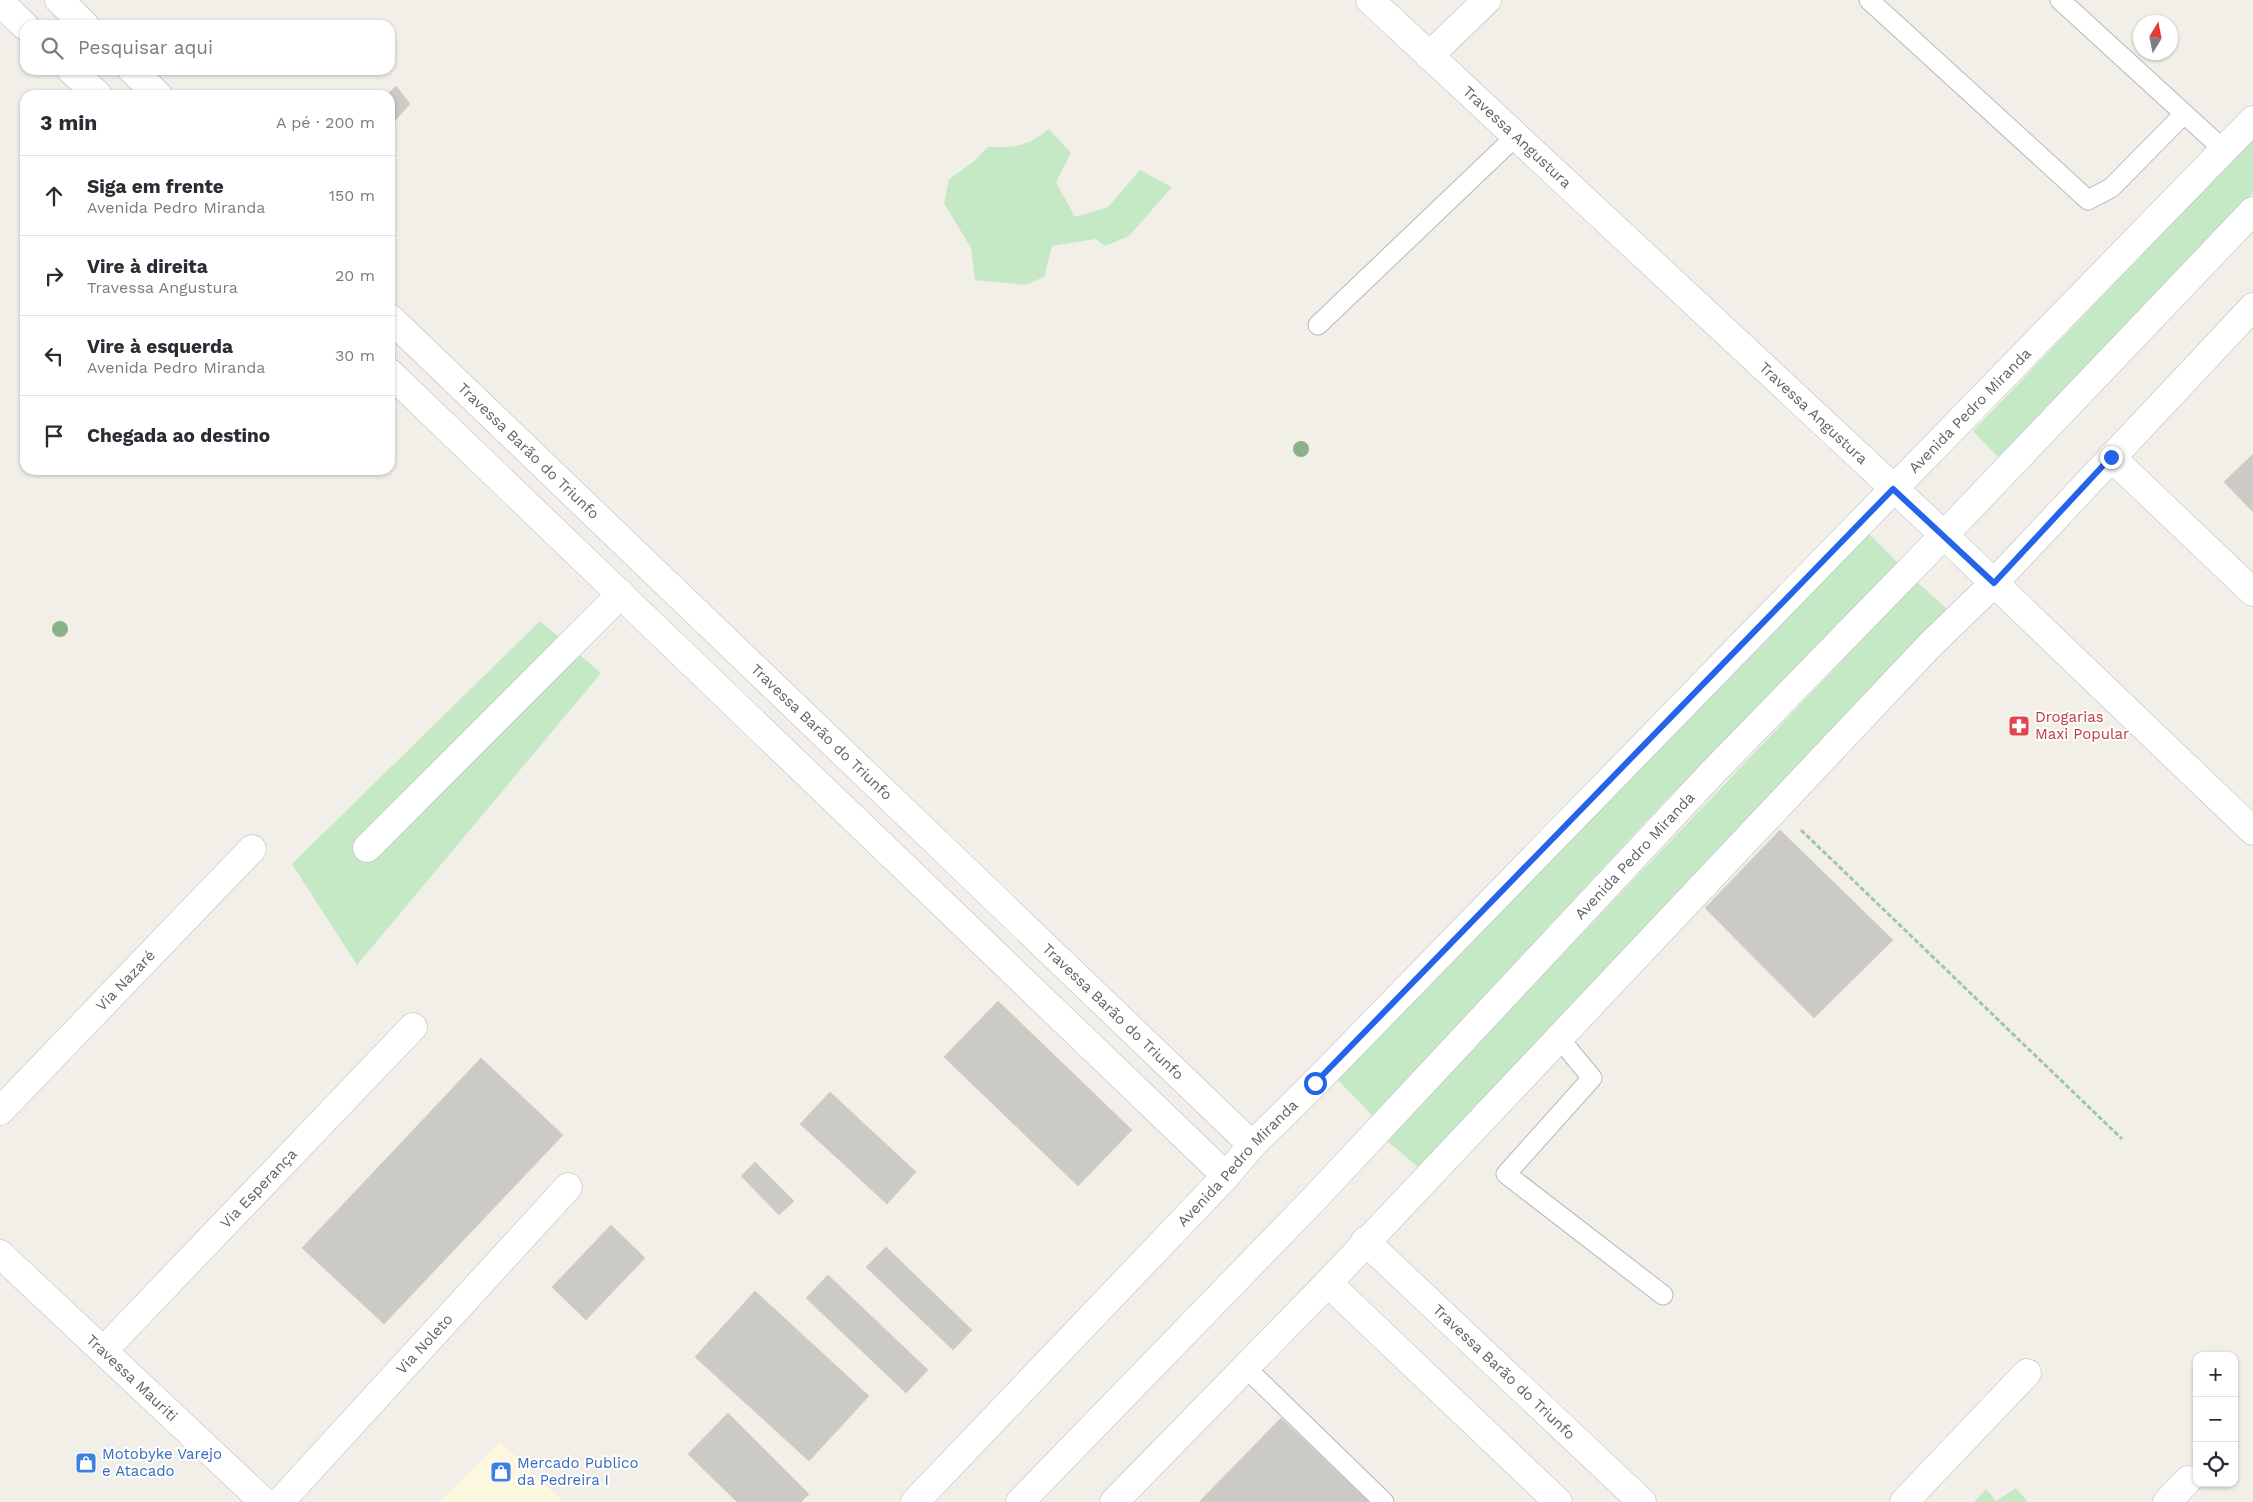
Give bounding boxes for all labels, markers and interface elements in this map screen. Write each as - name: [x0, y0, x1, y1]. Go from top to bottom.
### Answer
- north arrow: [2133, 15, 2178, 60]
- search box: [20, 20, 395, 75]
- icon: search: [38, 34, 66, 62]
- text: Pesquisar aqui: [78, 36, 213, 59]
- street label: Travessa Angustura: [1459, 82, 1575, 192]
- text: 3 min: [40, 110, 97, 135]
- text: A pé · 200 m: [276, 113, 375, 132]
- text: Siga em frente: [87, 175, 224, 198]
- icon: ahead: [40, 182, 68, 210]
- text: 150 m: [329, 186, 375, 205]
- text: Avenida Pedro Miranda: [87, 198, 265, 217]
- text: Vire à direita: [87, 255, 208, 278]
- icon: right: [40, 262, 68, 290]
- text: 20 m: [335, 266, 375, 285]
- text: Travessa Angustura: [87, 278, 238, 297]
- text: Vire à esquerda: [87, 335, 233, 358]
- icon: left: [40, 342, 68, 370]
- street label: Avenida Pedro Miranda: [1905, 344, 2035, 477]
- text: 30 m: [335, 346, 375, 365]
- text: Avenida Pedro Miranda: [87, 358, 265, 377]
- street label: Travessa Angustura: [1755, 358, 1872, 468]
- street label: Travessa Barão do Triunfo: [454, 379, 603, 523]
- icon: arrive: [40, 422, 68, 450]
- text: Chegada ao destino: [87, 424, 270, 447]
- route end: [2100, 446, 2123, 469]
- street label: Travessa Barão do Triunfo: [747, 660, 896, 804]
- place label: Drogarias Maxi Popular: [2035, 708, 2129, 743]
- pharmacy icon: Drogarias Maxi Popular: [2007, 714, 2031, 738]
- street label: Avenida Pedro Miranda: [1571, 788, 1699, 923]
- street label: Travessa Barão do Triunfo: [1039, 940, 1187, 1084]
- street label: Via Nazaré: [92, 946, 159, 1015]
- route start: [1304, 1072, 1327, 1095]
- street label: Avenida Pedro Miranda: [1174, 1096, 1302, 1230]
- street label: Via Esperança: [216, 1145, 301, 1232]
- street label: Travessa Barão do Triunfo: [1429, 1301, 1579, 1443]
- street label: Via Noleto: [392, 1310, 456, 1378]
- street label: Travessa Mauriti: [83, 1331, 181, 1425]
- map controls: [2193, 1352, 2238, 1487]
- button: +: [2193, 1352, 2238, 1397]
- button: −: [2193, 1397, 2238, 1442]
- button: locate: [2193, 1442, 2238, 1487]
- place label: Motobyke Varejo e Atacado: [102, 1445, 222, 1480]
- shop icon: Motobyke Varejo e Atacado: [74, 1451, 98, 1475]
- place label: Mercado Publico da Pedreira I: [517, 1454, 638, 1489]
- shop icon: Mercado Publico da Pedreira I: [489, 1460, 513, 1484]

